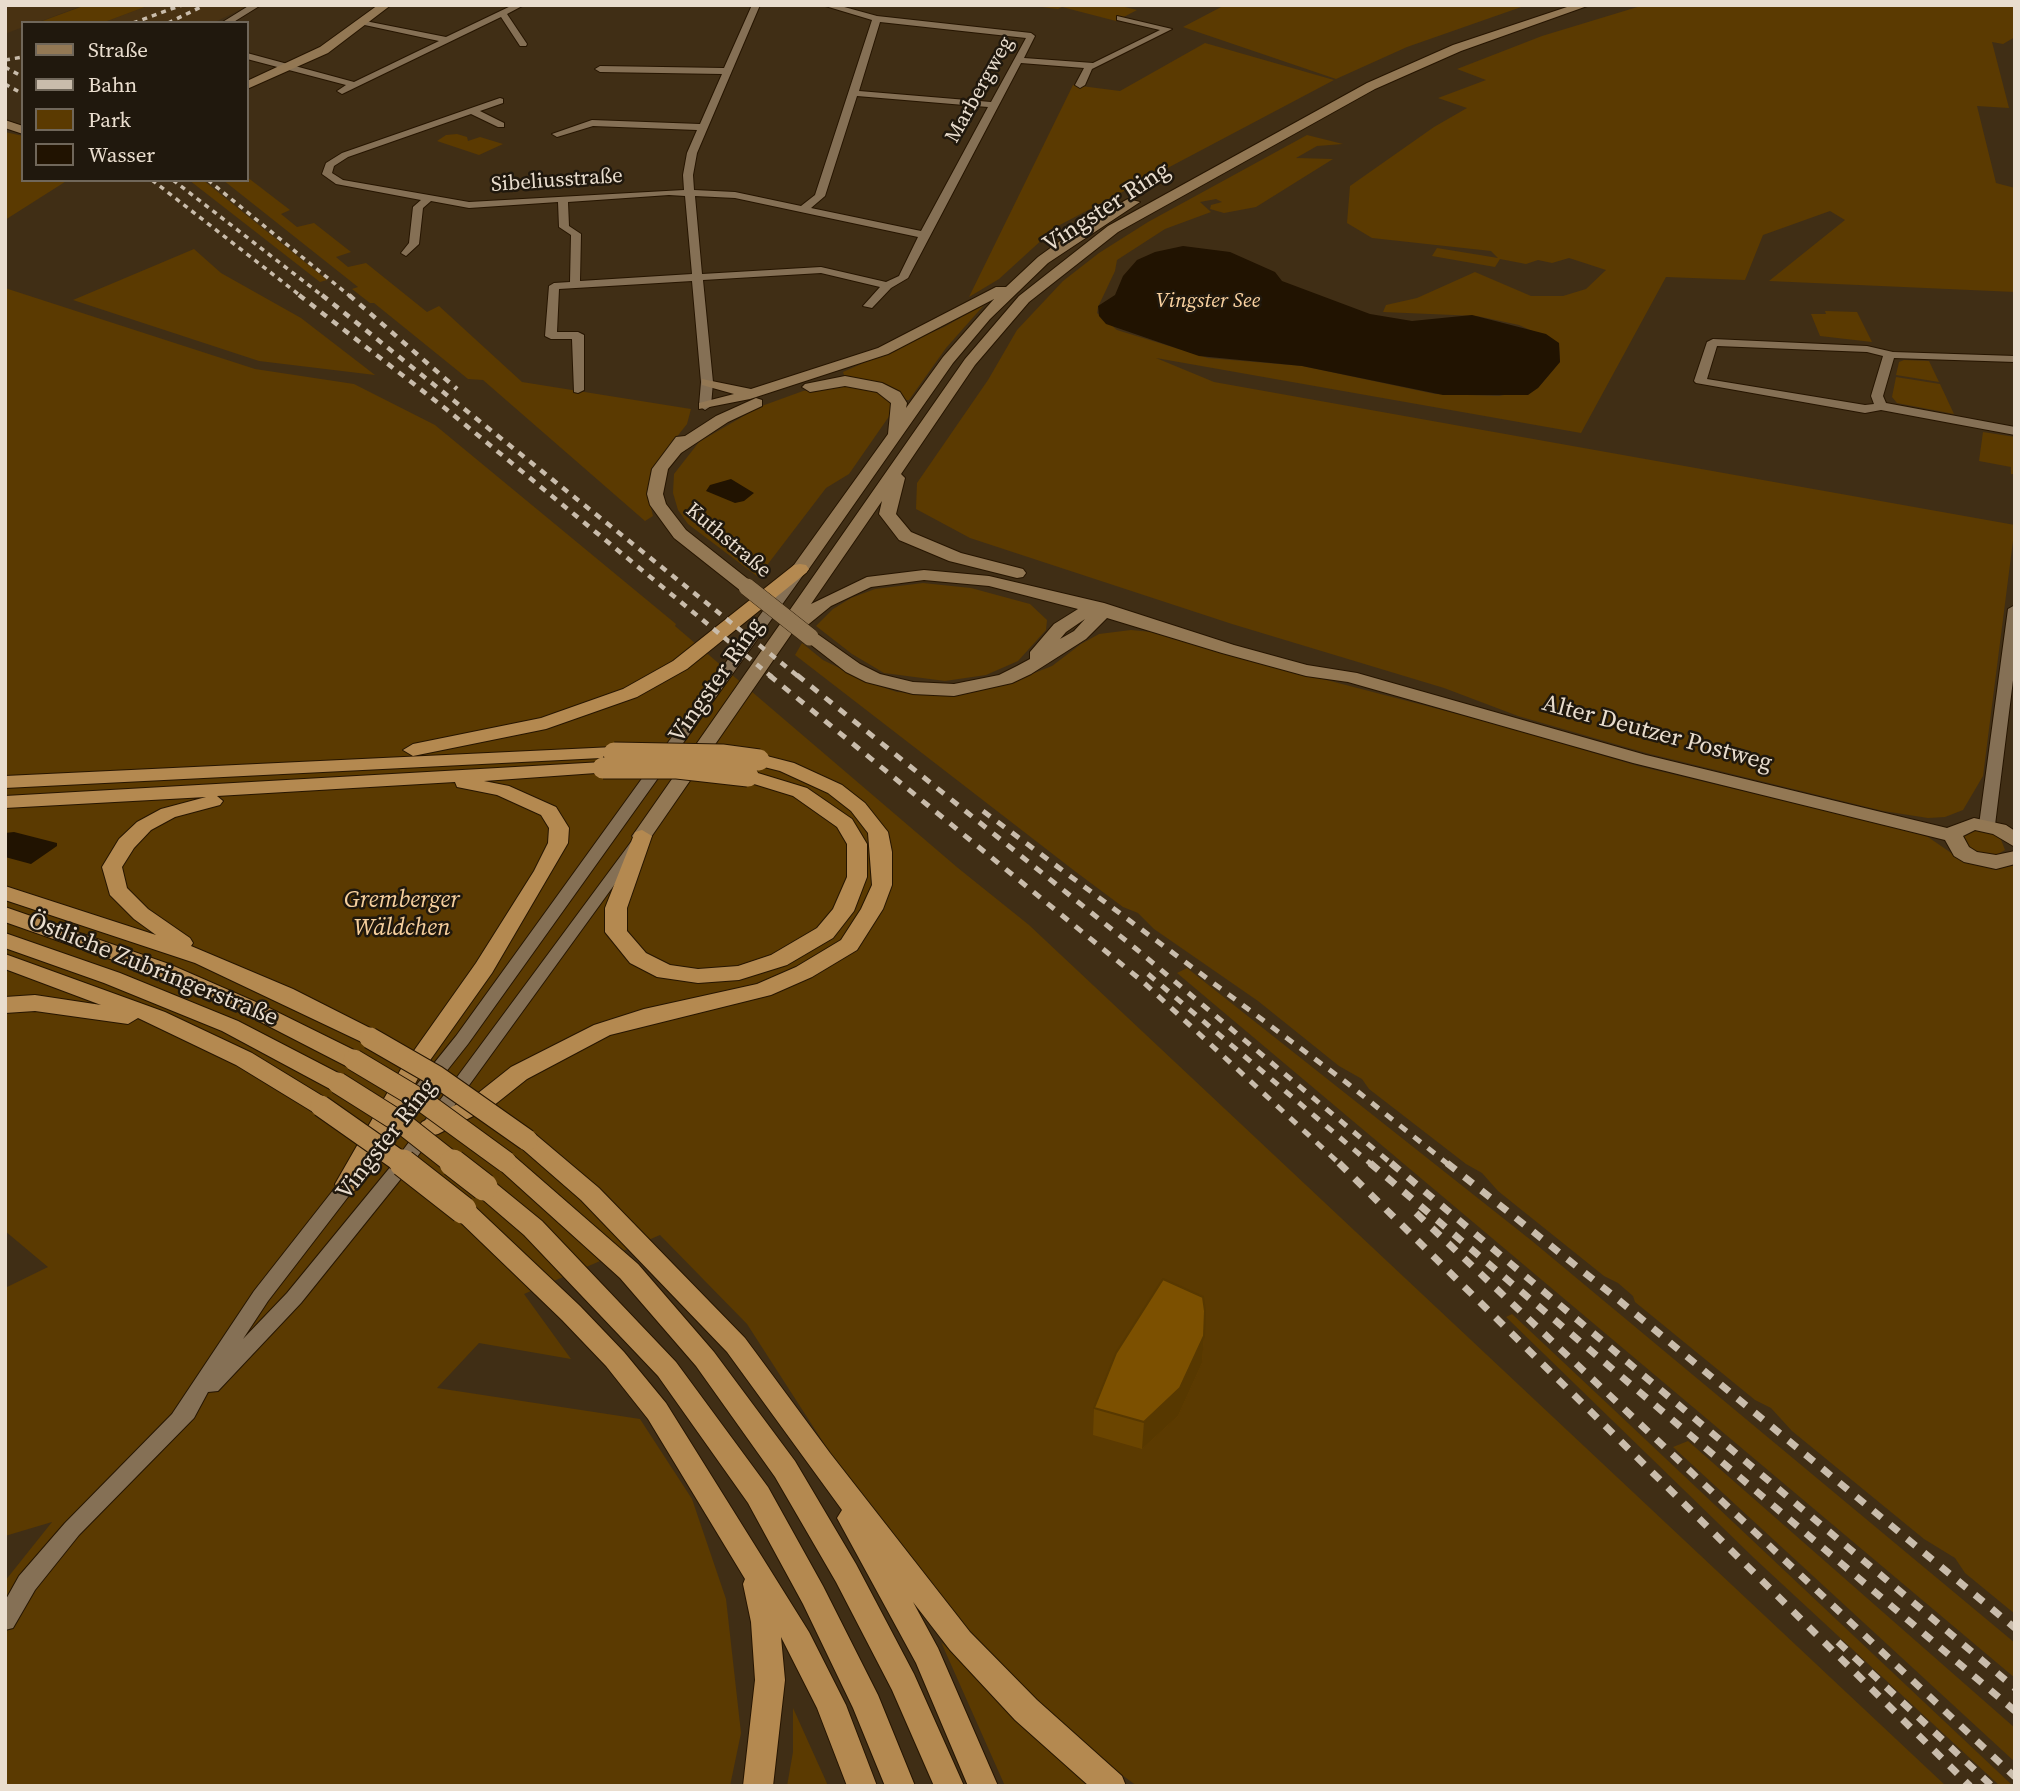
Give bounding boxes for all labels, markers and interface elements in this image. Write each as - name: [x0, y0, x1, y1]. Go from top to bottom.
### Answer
- legend: [21, 21, 248, 182]
- street label: Marbergweg: [941, 33, 1019, 147]
- text: Straße: [88, 35, 148, 64]
- text: Bahn: [88, 70, 137, 99]
- text: Park: [88, 105, 131, 134]
- text: Wasser: [88, 140, 155, 169]
- street label: Vingster Ring: [1038, 156, 1176, 260]
- street label: Sibeliusstraße: [490, 164, 624, 198]
- water label: Vingster See: [1156, 289, 1260, 315]
- street label: Kuthstraße: [680, 498, 776, 584]
- street label: Vingster Ring: [663, 613, 771, 749]
- street label: Alter Deutzer Postweg: [1539, 689, 1775, 779]
- park label: Gremberger Wäldchen: [344, 887, 460, 943]
- street label: Östliche Zubringerstraße: [24, 907, 282, 1033]
- street label: Vingster Ring: [331, 1074, 443, 1206]

